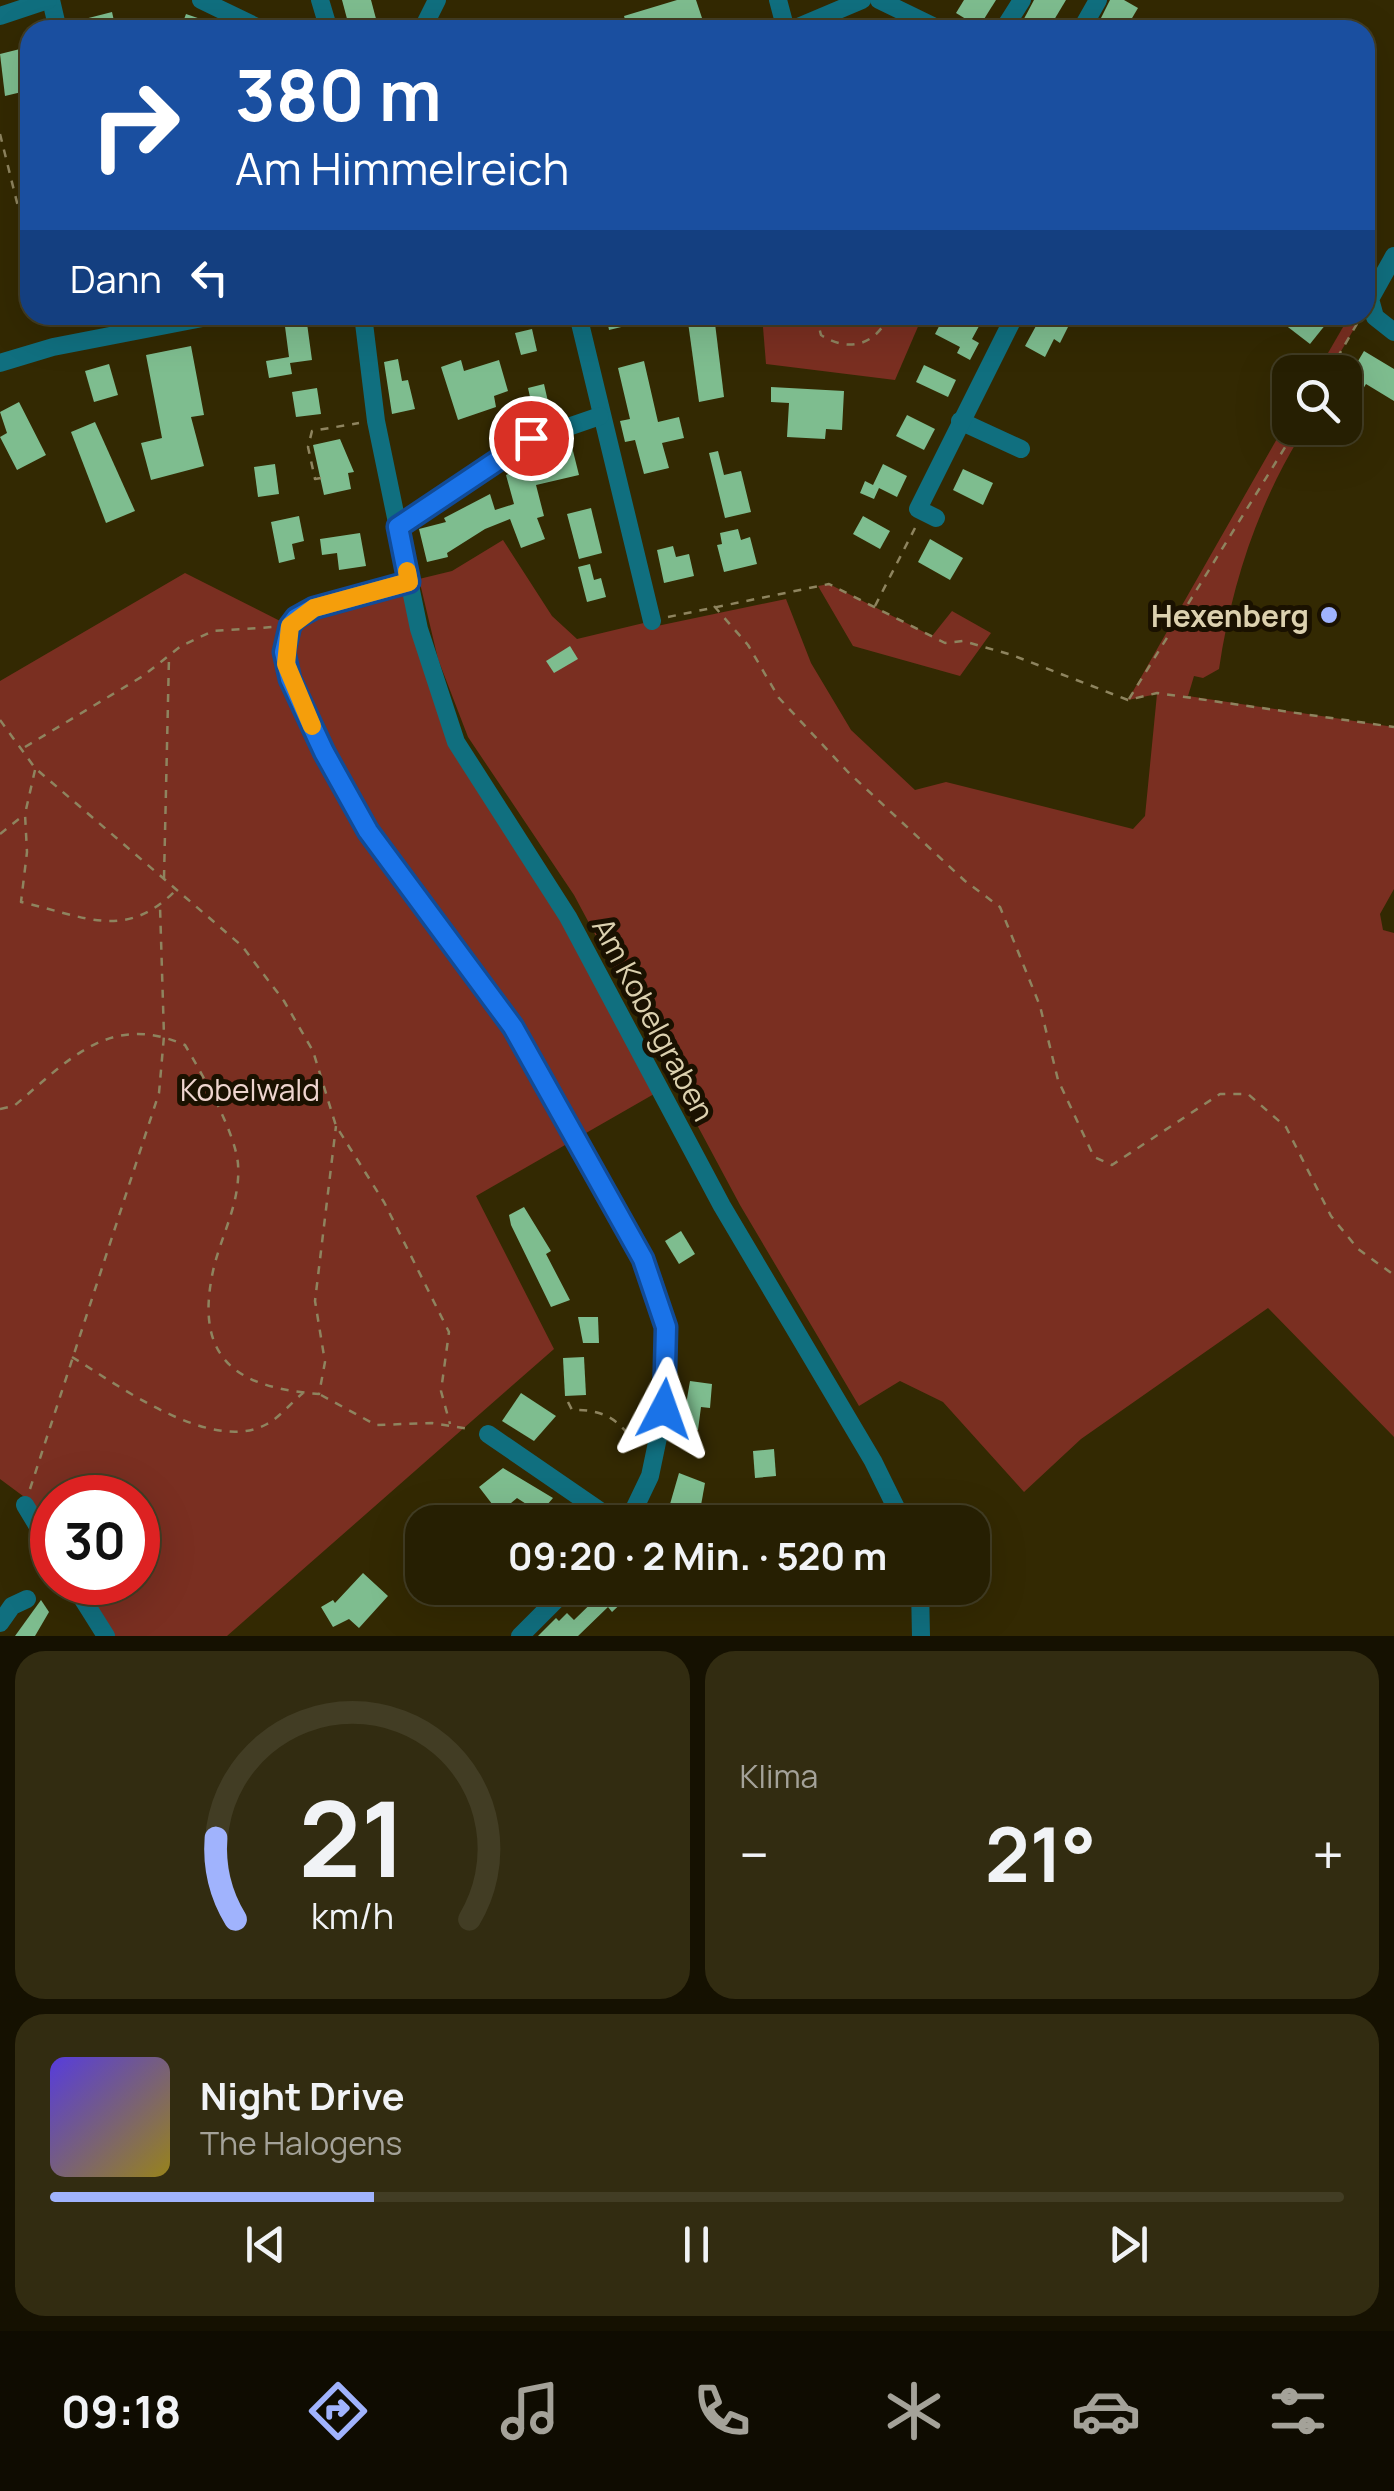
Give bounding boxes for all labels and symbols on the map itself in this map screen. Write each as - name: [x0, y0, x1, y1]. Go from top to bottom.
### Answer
- pin: [489, 396, 574, 481]
- place label: Hexenberg: [1151, 595, 1309, 636]
- marker: Hexenberg: [1318, 604, 1340, 626]
- street label: Am Kobelgraben: [583, 910, 725, 1128]
- park label: Kobelwald: [180, 1069, 320, 1110]
- position arrow: [612, 1357, 716, 1461]
- speed limit sign: 30: [30, 1475, 160, 1605]

